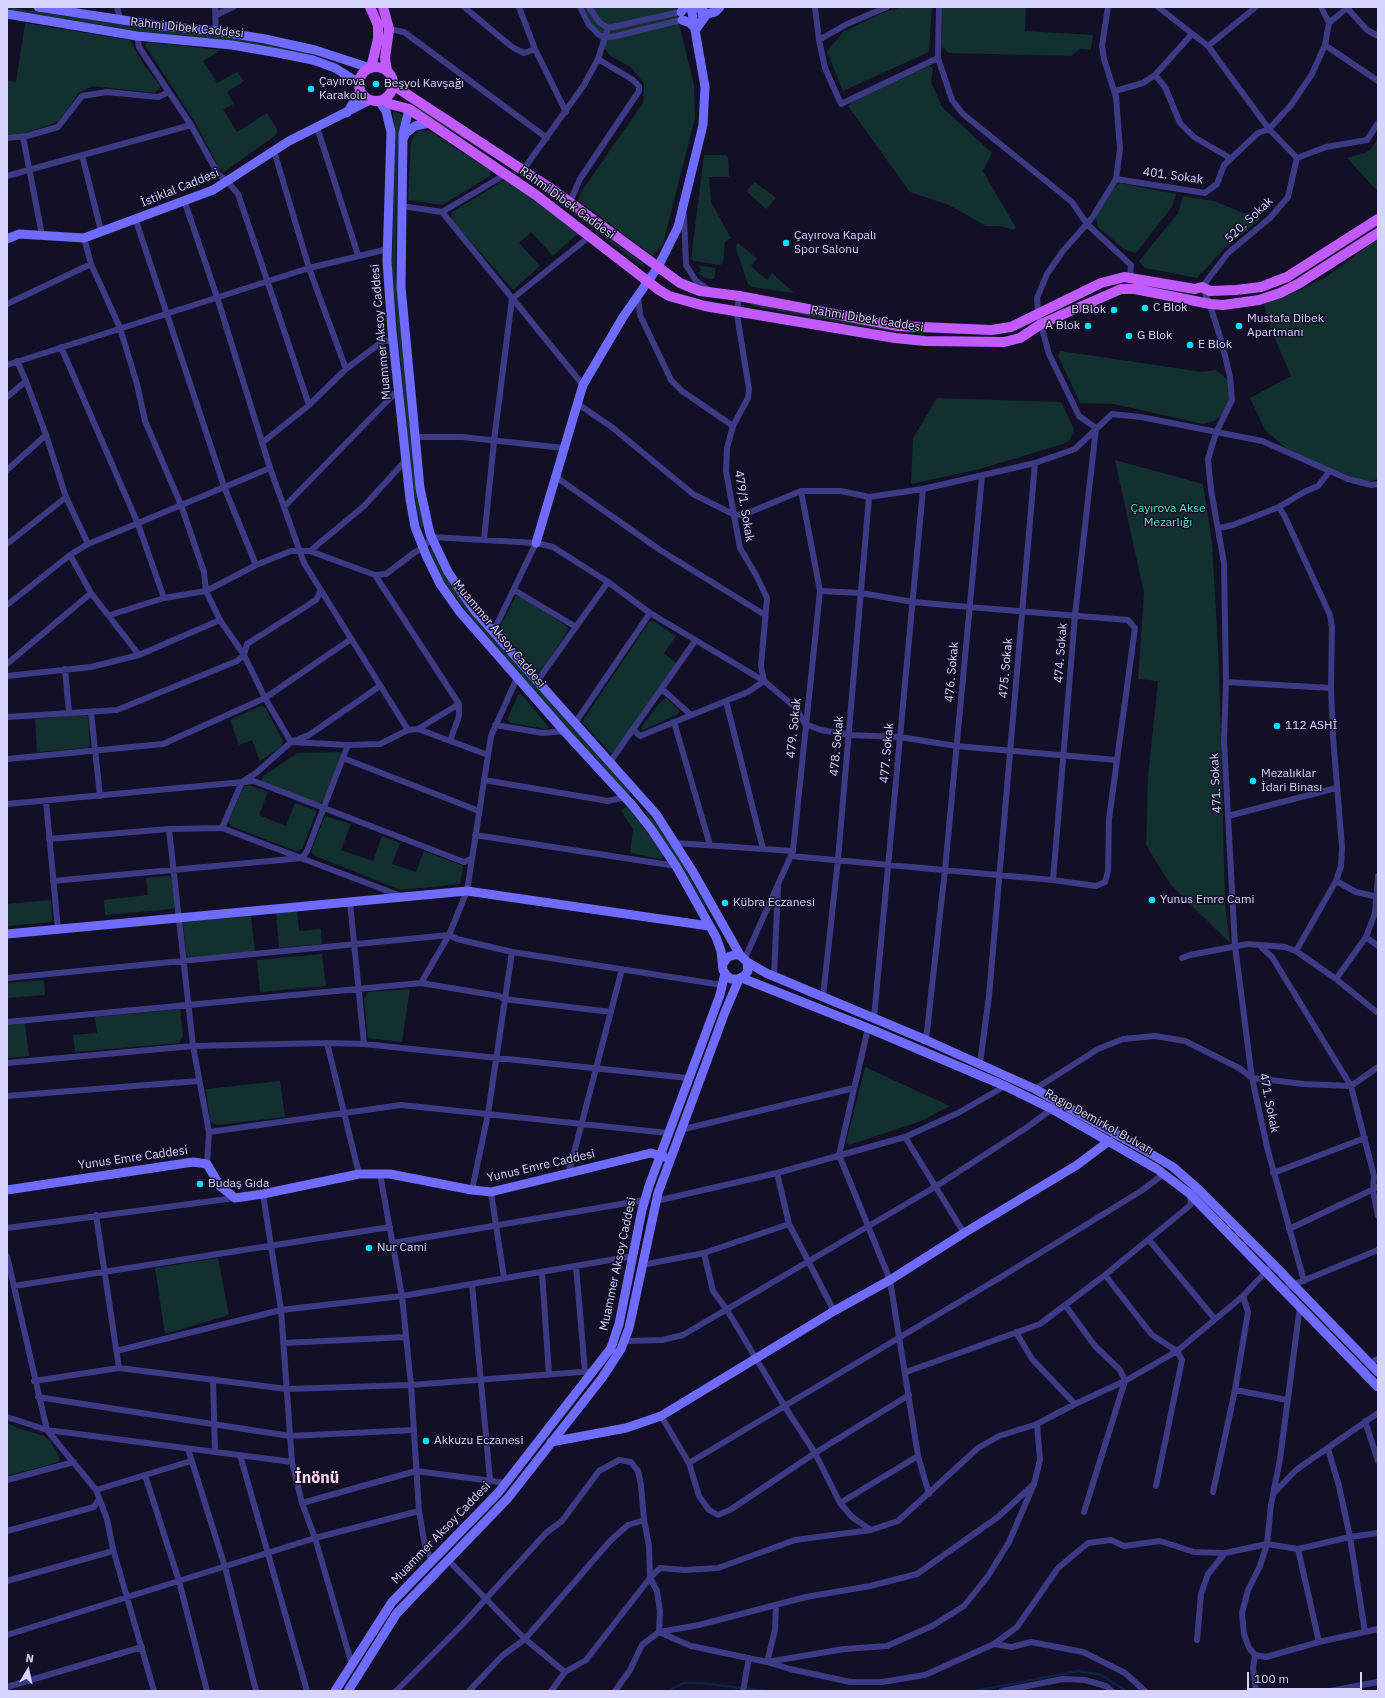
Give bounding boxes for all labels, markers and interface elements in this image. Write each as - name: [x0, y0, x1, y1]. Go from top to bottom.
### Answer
- street label: Rahmi Dibek Caddesi: [130, 15, 244, 41]
- place label: Çayırova Karakolu: [319, 75, 367, 103]
- place label: Beşyol Kavşağı: [384, 77, 464, 91]
- marker: Beşyol Kavşağı: [371, 79, 381, 89]
- marker: Çayırova Karakolu: [306, 84, 316, 94]
- street label: Rahmi Dibek Caddesi: [517, 164, 617, 242]
- street label: 401. Sokak: [1142, 165, 1204, 187]
- street label: İstiklal Caddesi: [139, 166, 221, 210]
- street label: 520. Sokak: [1222, 194, 1276, 246]
- place label: Çayırova Kapalı Spor Salonu: [794, 229, 876, 257]
- marker: Çayırova Kapalı Spor Salonu: [781, 238, 791, 248]
- street label: Muammer Aksoy Caddesi: [368, 264, 394, 400]
- place label: C Blok: [1153, 301, 1187, 315]
- street label: Rahmi Dibek Caddesi: [810, 303, 924, 335]
- place label: B Blok: [1071, 303, 1106, 317]
- marker: C Blok: [1140, 303, 1150, 313]
- marker: B Blok: [1109, 305, 1119, 315]
- place label: Mustafa Dibek Apartmanı: [1247, 312, 1324, 340]
- place label: A Blok: [1045, 319, 1080, 333]
- marker: A Blok: [1083, 321, 1093, 331]
- marker: Mustafa Dibek Apartmanı: [1234, 321, 1244, 331]
- place label: G Blok: [1137, 329, 1172, 343]
- marker: G Blok: [1124, 331, 1134, 341]
- place label: E Blok: [1198, 338, 1232, 352]
- marker: E Blok: [1185, 340, 1195, 350]
- street label: 479/1. Sokak: [731, 469, 757, 543]
- park label: Çayırova Akse Mezarlığı: [1130, 502, 1206, 530]
- street label: Muammer Aksoy Caddesi: [450, 577, 548, 691]
- street label: 474. Sokak: [1052, 622, 1070, 684]
- street label: 475. Sokak: [996, 637, 1016, 699]
- street label: 476. Sokak: [942, 641, 962, 703]
- street label: 479. Sokak: [784, 697, 804, 759]
- street label: 478. Sokak: [827, 715, 847, 777]
- place label: 112 ASHİ: [1285, 719, 1337, 733]
- marker: 112 ASHİ: [1272, 721, 1282, 731]
- street label: 477. Sokak: [877, 722, 897, 784]
- street label: 471. Sokak: [1207, 752, 1225, 814]
- place label: Mezalıklar İdari Binası: [1261, 767, 1322, 795]
- marker: Mezalıklar İdari Binası: [1248, 776, 1258, 786]
- place label: Yunus Emre Cami: [1160, 893, 1254, 907]
- marker: Yunus Emre Cami: [1147, 895, 1157, 905]
- place label: Kübra Eczanesi: [733, 896, 815, 910]
- marker: Kübra Eczanesi: [720, 898, 730, 908]
- street label: 471. Sokak: [1256, 1072, 1282, 1134]
- street label: Ragıp Demirkol Bulvarı: [1042, 1086, 1156, 1158]
- street label: Yunus Emre Caddesi: [77, 1143, 189, 1173]
- street label: Yunus Emre Caddesi: [486, 1147, 596, 1185]
- place label: Budaş Gıda: [208, 1177, 269, 1191]
- marker: Budaş Gıda: [195, 1179, 205, 1189]
- street label: Muammer Aksoy Caddesi: [597, 1196, 639, 1332]
- place label: Nur Cami: [377, 1241, 427, 1255]
- marker: Nur Cami: [364, 1243, 374, 1253]
- place label: Akkuzu Eczanesi: [434, 1434, 523, 1448]
- marker: Akkuzu Eczanesi: [421, 1436, 431, 1446]
- district label: İnönü: [295, 1468, 339, 1488]
- street label: Muammer Aksoy Caddesi: [389, 1479, 493, 1587]
- north arrow: [8, 1650, 48, 1690]
- text: N: [25, 1651, 35, 1666]
- scale bar: [1249, 1664, 1364, 1690]
- text: 100 m: [1254, 1671, 1289, 1686]

